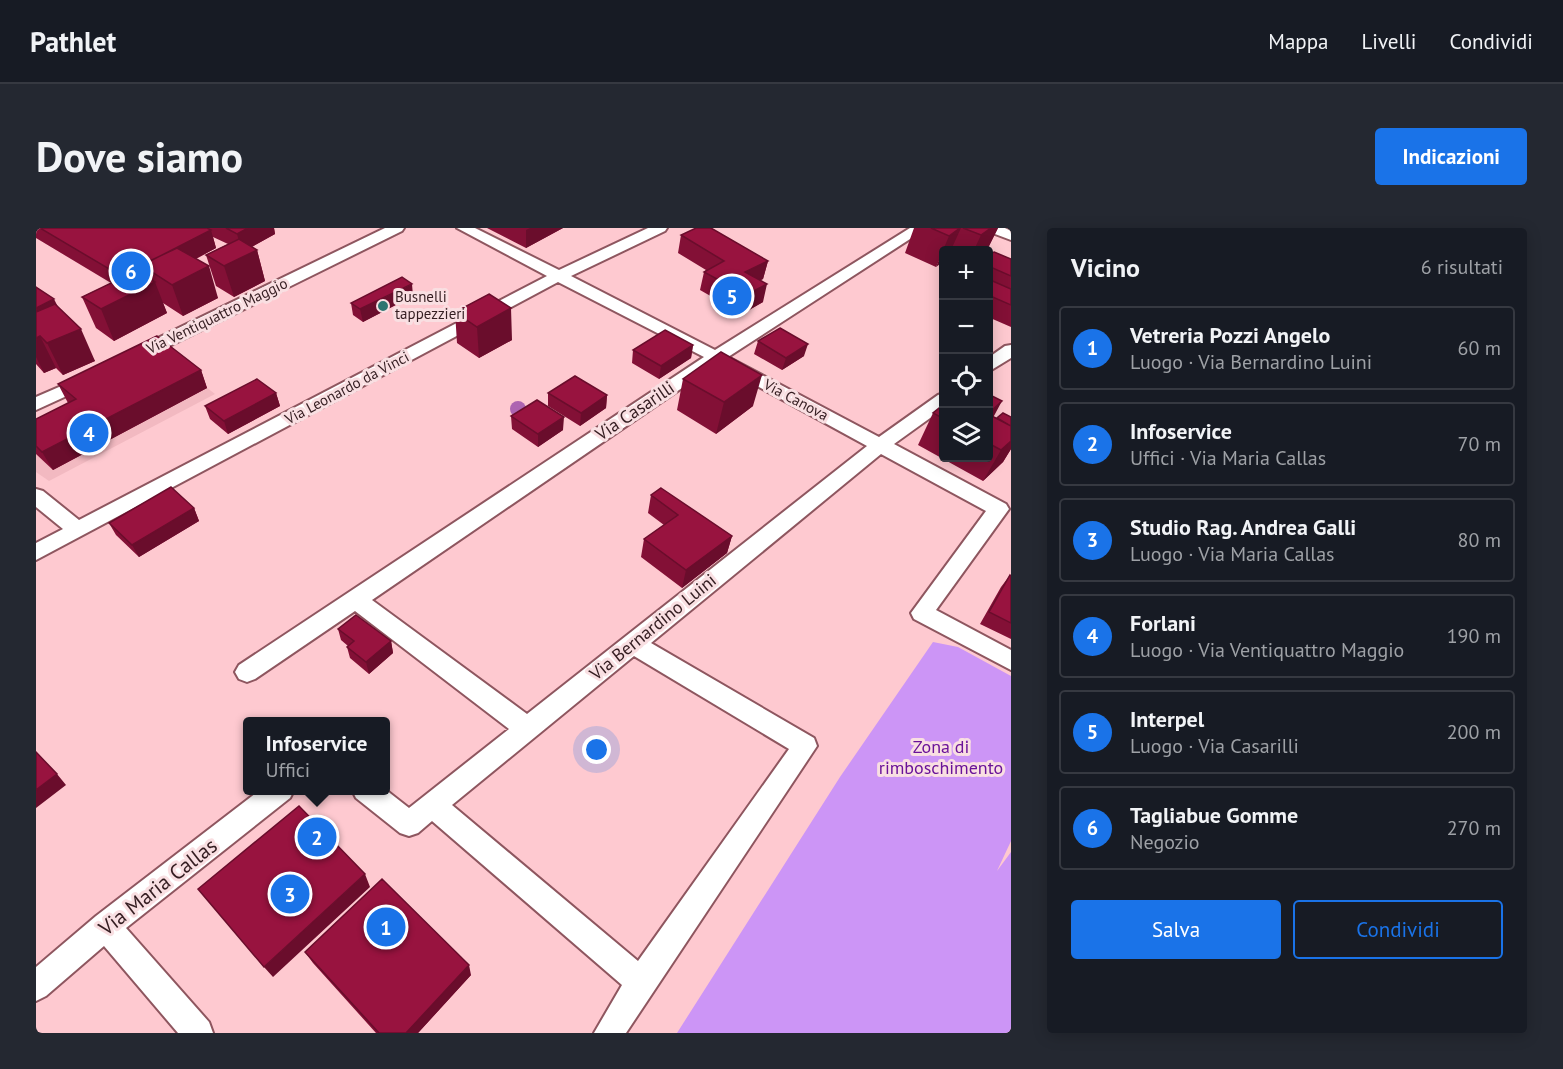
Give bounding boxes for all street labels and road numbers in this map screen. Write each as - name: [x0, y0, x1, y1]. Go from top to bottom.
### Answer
- street label: Via Ventiquattro Maggio: [142, 273, 290, 358]
- street label: Via Leonardo da Vinci: [281, 347, 412, 429]
- street label: Via Canova: [760, 374, 832, 424]
- street label: Via Casarilli: [590, 376, 679, 446]
- street label: Via Bernardino Luini: [584, 568, 721, 685]
- street label: Via Maria Callas: [92, 832, 222, 942]

